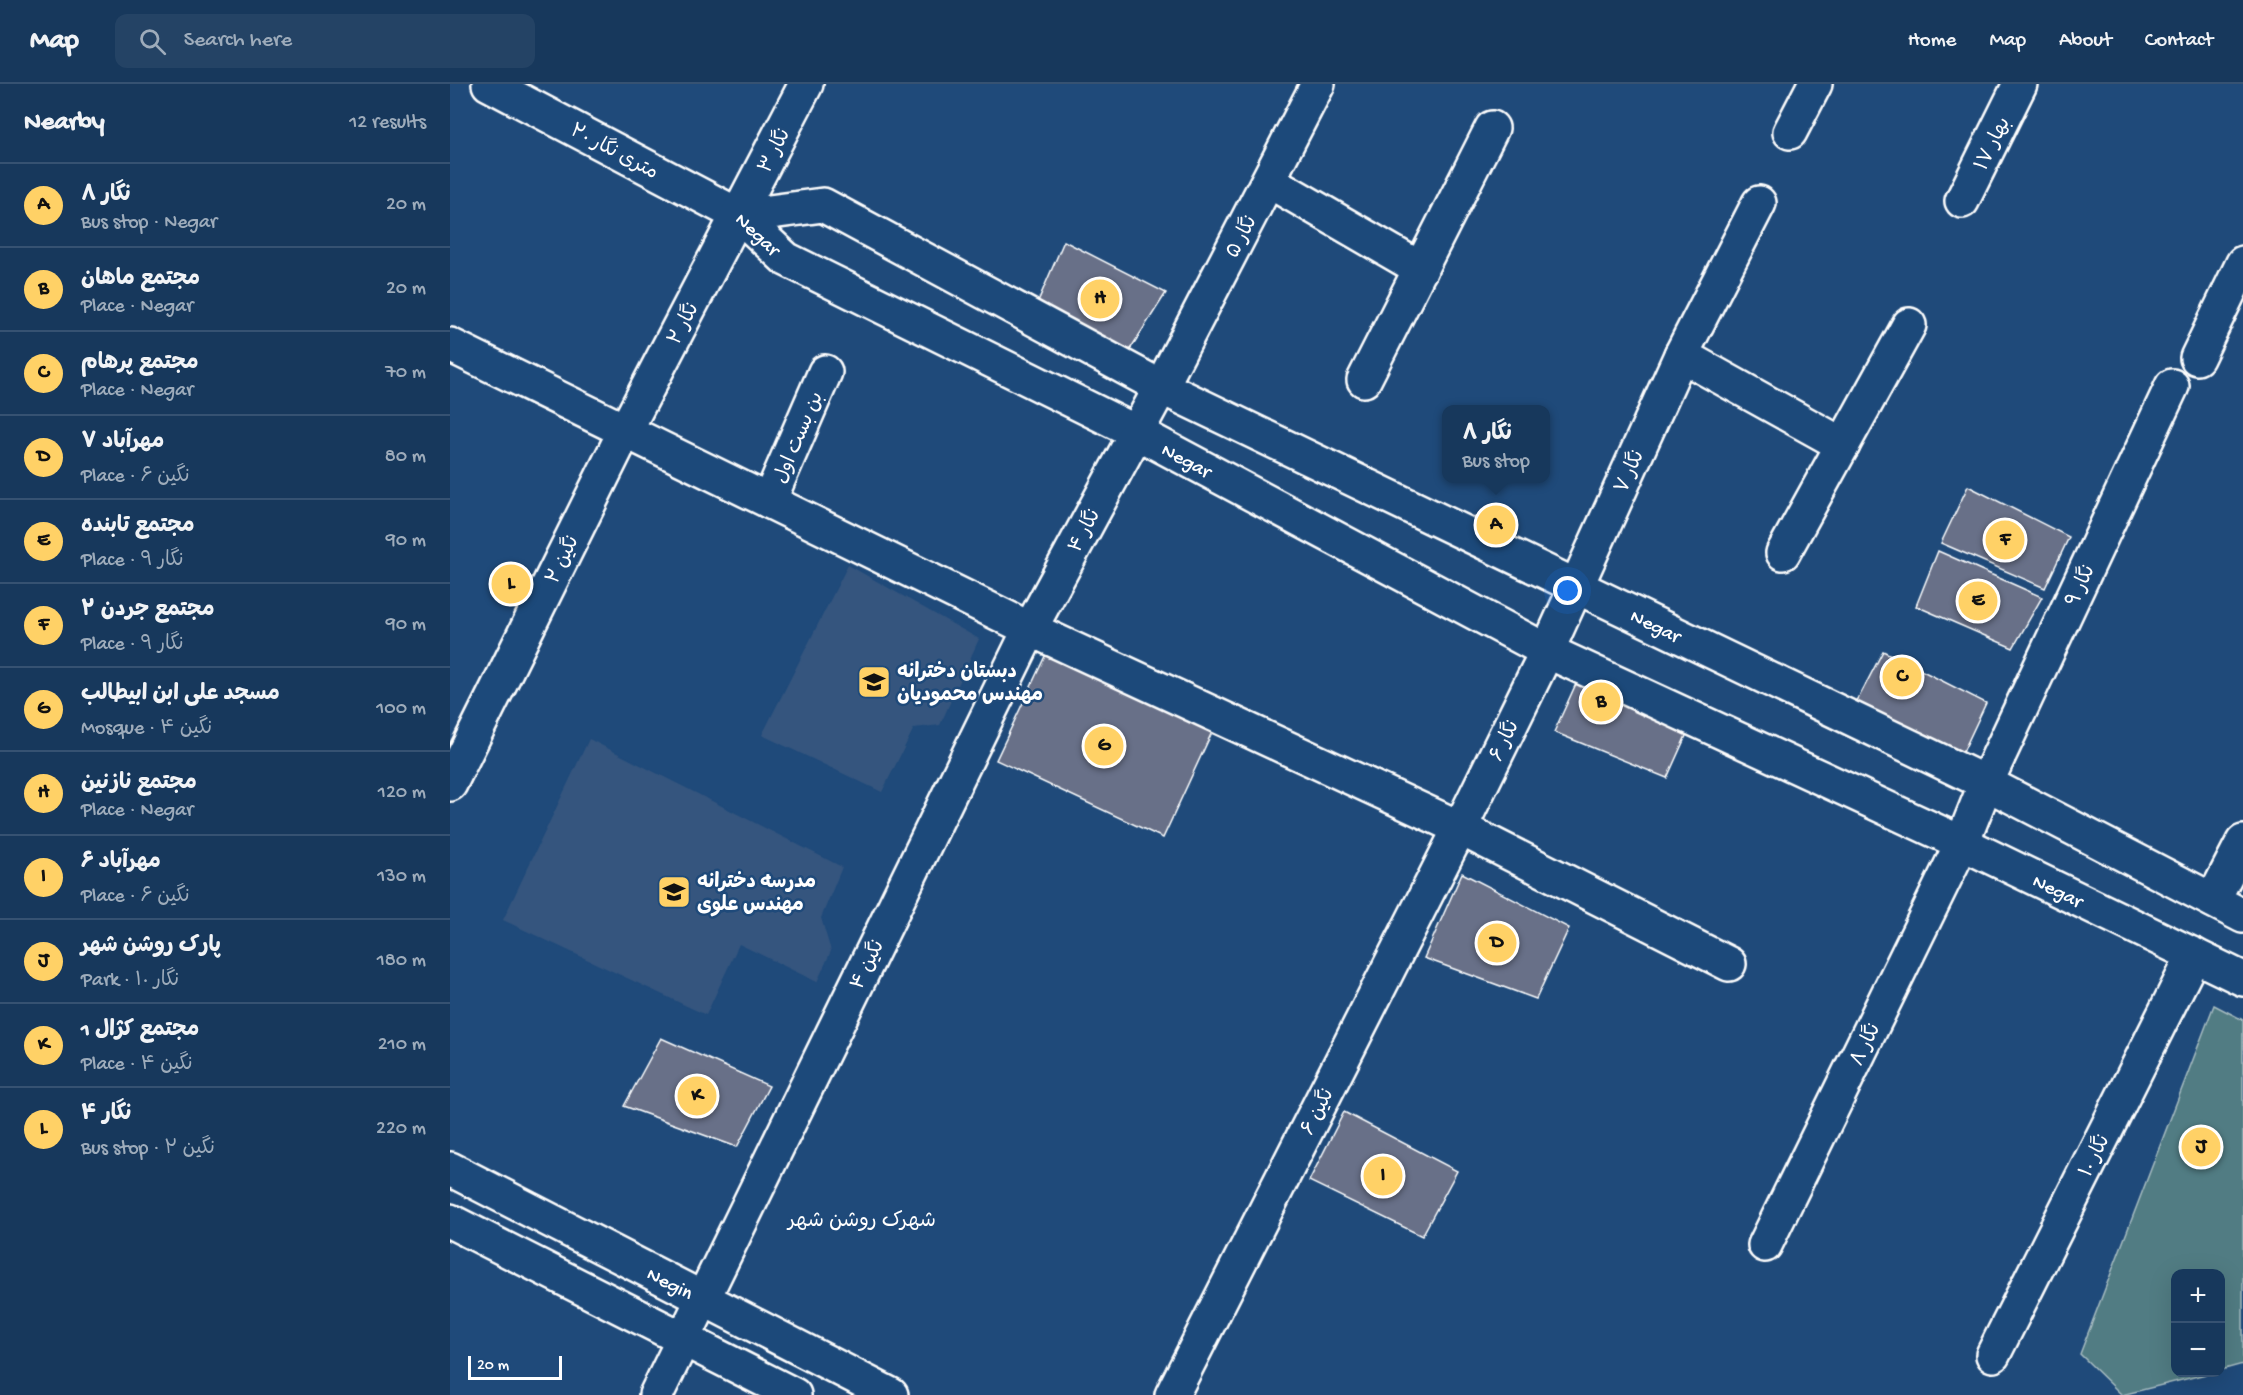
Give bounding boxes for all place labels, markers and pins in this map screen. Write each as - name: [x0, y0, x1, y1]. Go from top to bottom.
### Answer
- pin: H: [1080, 276, 1120, 322]
- pin: A: [1476, 502, 1516, 548]
- pin: F: [1986, 518, 2024, 562]
- pin: L: [492, 562, 530, 606]
- pin: E: [1958, 578, 1997, 624]
- pin: C: [1882, 654, 1922, 700]
- place label: دبستان دخترانه مهندس محمودیان: [897, 661, 1043, 708]
- school or university icon: دبستان دخترانه مهندس محمودیان: [856, 664, 892, 700]
- pin: B: [1582, 680, 1620, 724]
- pin: G: [1084, 724, 1124, 768]
- place label: مدرسه دخترانه مهندس علوی: [697, 871, 816, 918]
- school or university icon: مدرسه دخترانه مهندس علوی: [656, 874, 692, 910]
- pin: D: [1478, 920, 1516, 966]
- pin: K: [678, 1074, 716, 1118]
- pin: J: [2182, 1124, 2220, 1170]
- pin: I: [1364, 1154, 1402, 1198]

